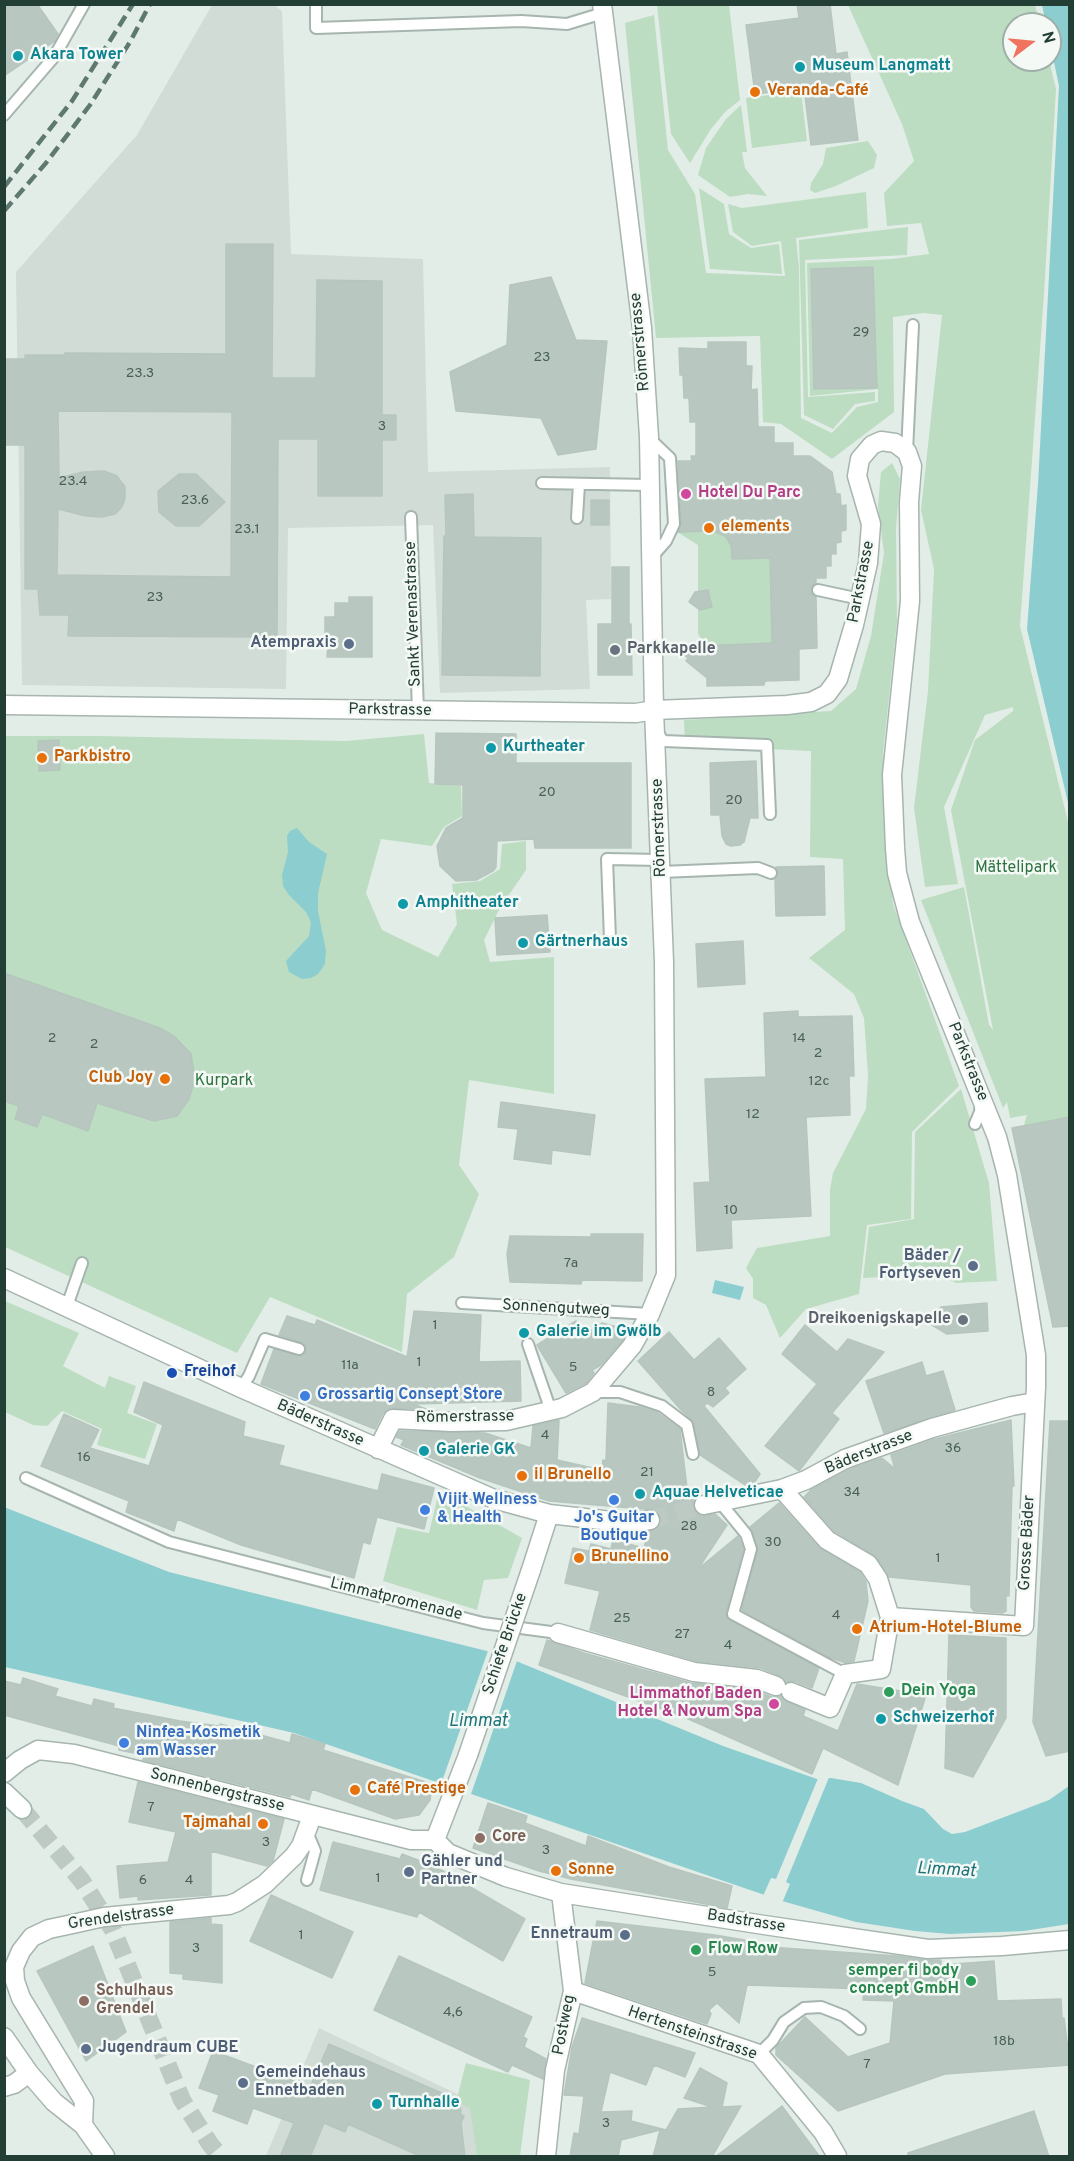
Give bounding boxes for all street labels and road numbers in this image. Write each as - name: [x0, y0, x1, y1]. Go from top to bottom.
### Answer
- street label: Römerstrasse: [627, 292, 655, 392]
- street label: Parkstrasse: [845, 539, 879, 625]
- street label: Sankt Verenastrasse: [402, 541, 426, 687]
- street label: Parkstrasse: [348, 701, 432, 721]
- street label: Römerstrasse: [649, 778, 671, 878]
- street label: Parkstrasse: [943, 1020, 991, 1104]
- street label: Sonnengutweg: [502, 1297, 610, 1321]
- street label: Bäderstrasse: [273, 1396, 367, 1452]
- street label: Römerstrasse: [415, 1408, 515, 1428]
- street label: Bäderstrasse: [822, 1427, 916, 1479]
- street label: Grosse Bäder: [1016, 1495, 1040, 1591]
- street label: Limmatpromenade: [328, 1574, 464, 1626]
- street label: Schiefe Brücke: [480, 1591, 532, 1697]
- street label: Sonnenbergstrasse: [148, 1765, 286, 1817]
- street label: Grendelstrasse: [67, 1901, 175, 1935]
- street label: Badstrasse: [706, 1906, 786, 1938]
- street label: Postweg: [550, 1993, 580, 2057]
- street label: Hertensteinstrasse: [625, 2003, 759, 2065]

